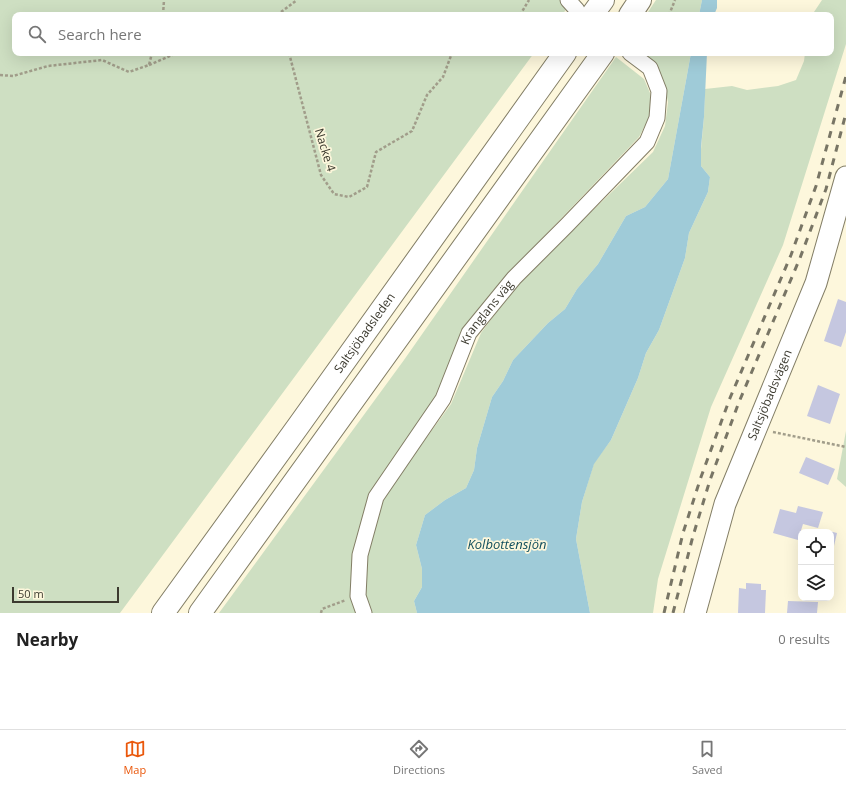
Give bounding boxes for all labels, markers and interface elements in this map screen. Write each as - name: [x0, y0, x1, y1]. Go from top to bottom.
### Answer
- search box: [12, 12, 834, 56]
- icon: search: [26, 23, 48, 45]
- text: Search here: [58, 24, 142, 44]
- street label: Nacke 4: [311, 126, 340, 174]
- street label: Kranglans väg: [456, 276, 517, 347]
- street label: Saltsjöbadsleden: [330, 289, 399, 376]
- street label: Saltsjöbadsvägen: [743, 347, 796, 443]
- map controls: [798, 529, 834, 601]
- button: locate: [798, 529, 834, 565]
- water label: Kolbottensjön: [468, 535, 546, 553]
- button: layers: [798, 565, 834, 601]
- scale bar: [12, 585, 119, 604]
- text: 50 m: [18, 586, 44, 601]
- text: Nearby: [16, 628, 78, 651]
- text: 0 results: [778, 630, 830, 648]
- tab: Map: [123, 738, 146, 777]
- tab: Directions: [393, 738, 445, 777]
- tab: Saved: [692, 738, 723, 777]

